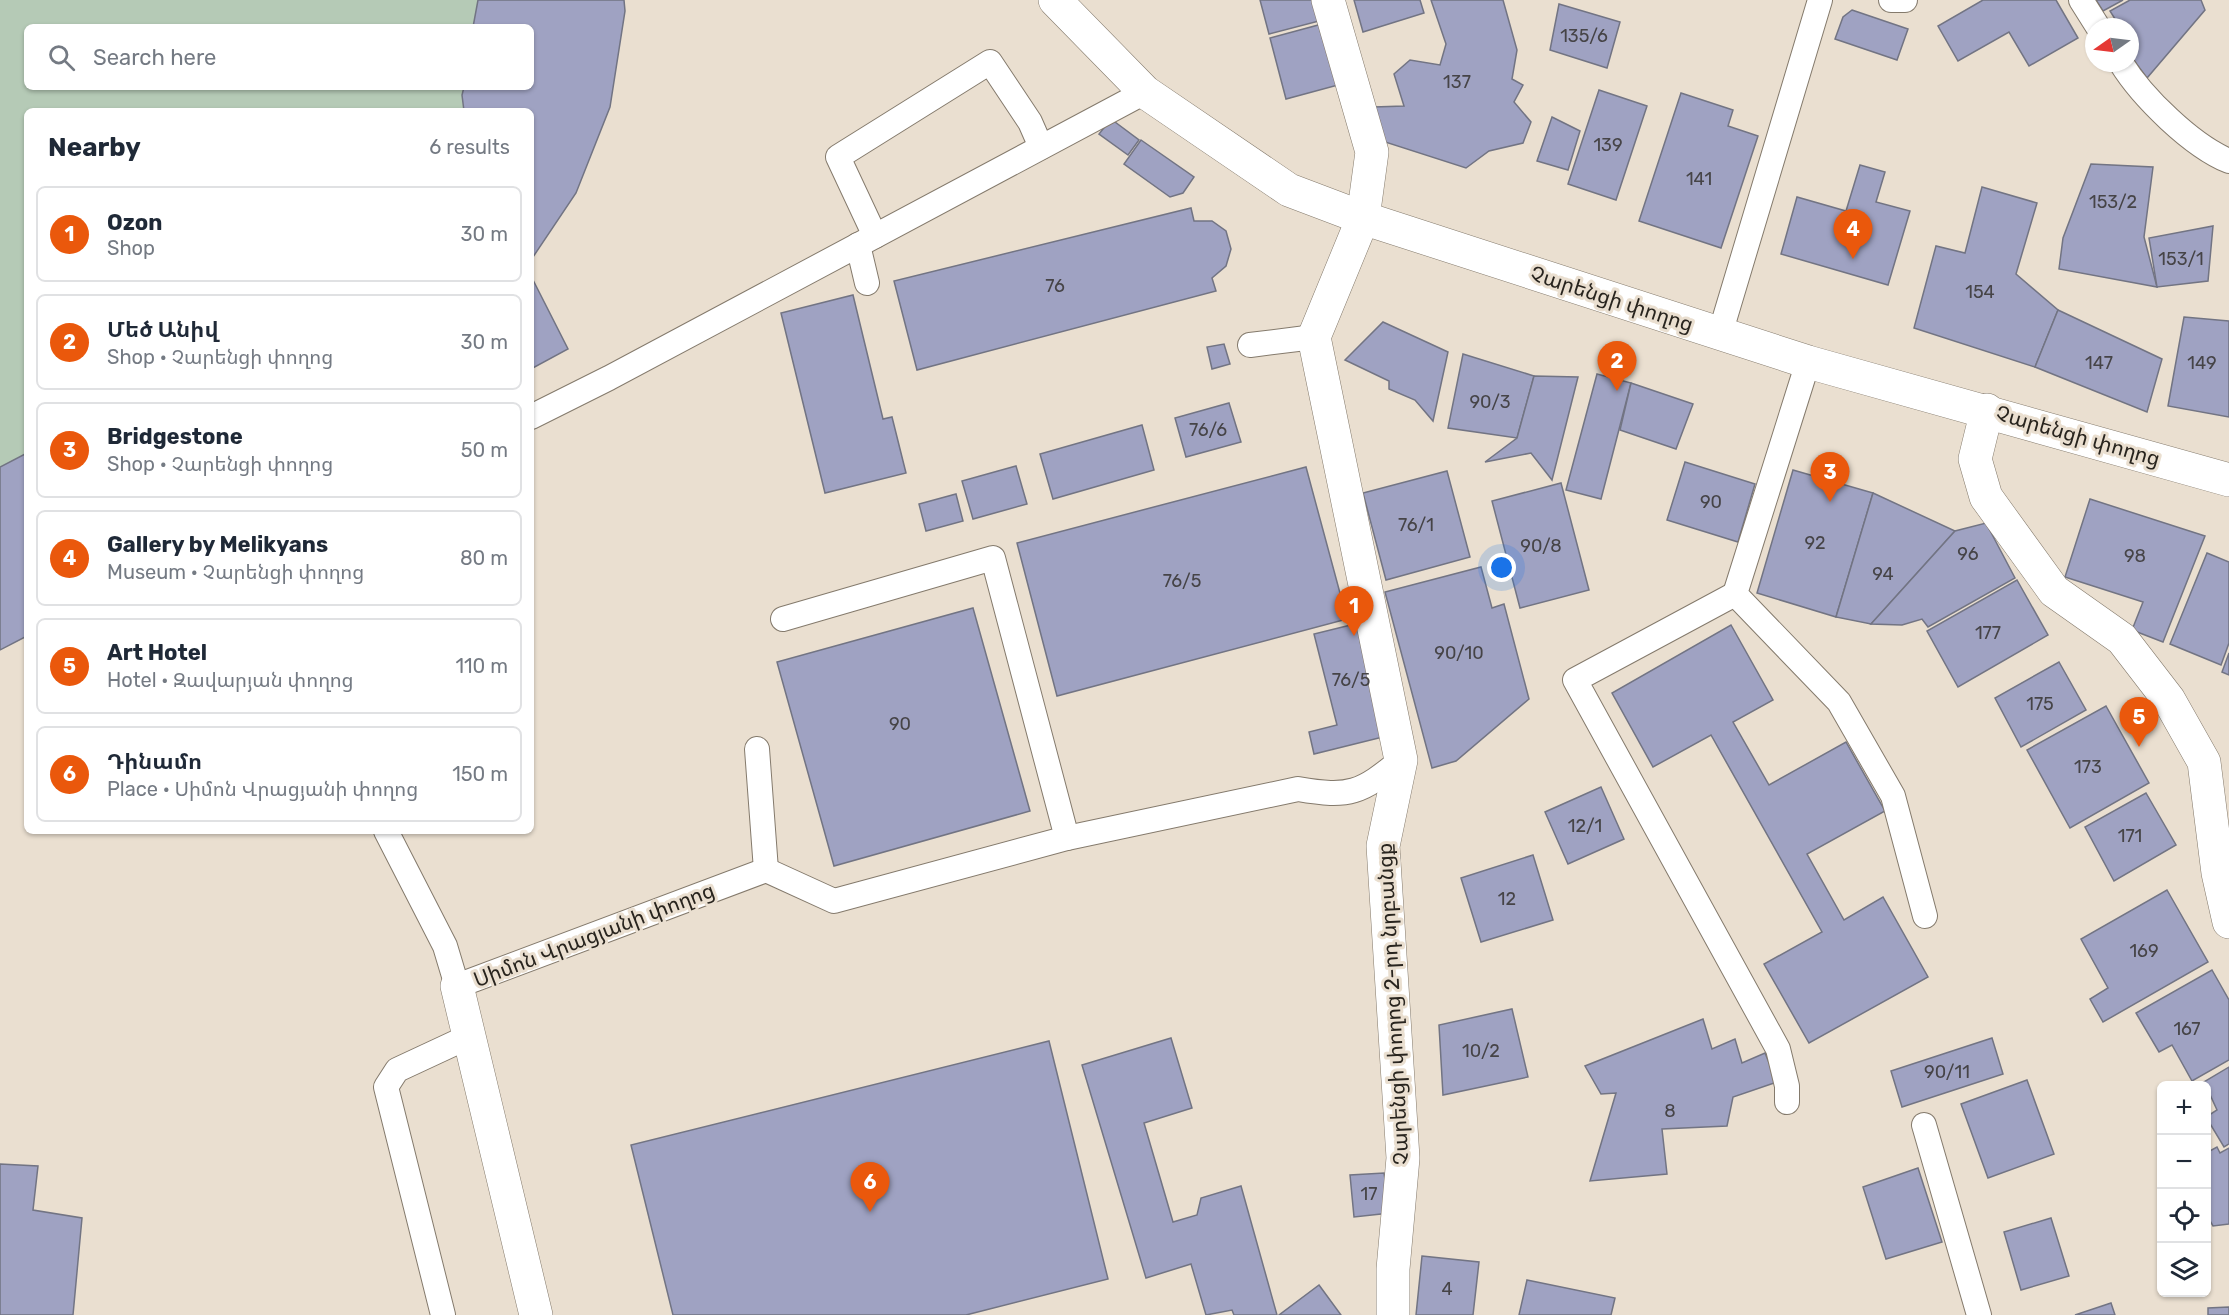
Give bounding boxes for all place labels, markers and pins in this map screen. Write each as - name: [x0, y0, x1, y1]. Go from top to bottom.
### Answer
- pin: 4: [1834, 210, 1872, 259]
- pin: 2: [1598, 342, 1636, 391]
- pin: 3: [1810, 452, 1850, 502]
- pin: 1: [1334, 586, 1374, 636]
- pin: 5: [2120, 698, 2158, 747]
- pin: 6: [850, 1162, 890, 1212]

